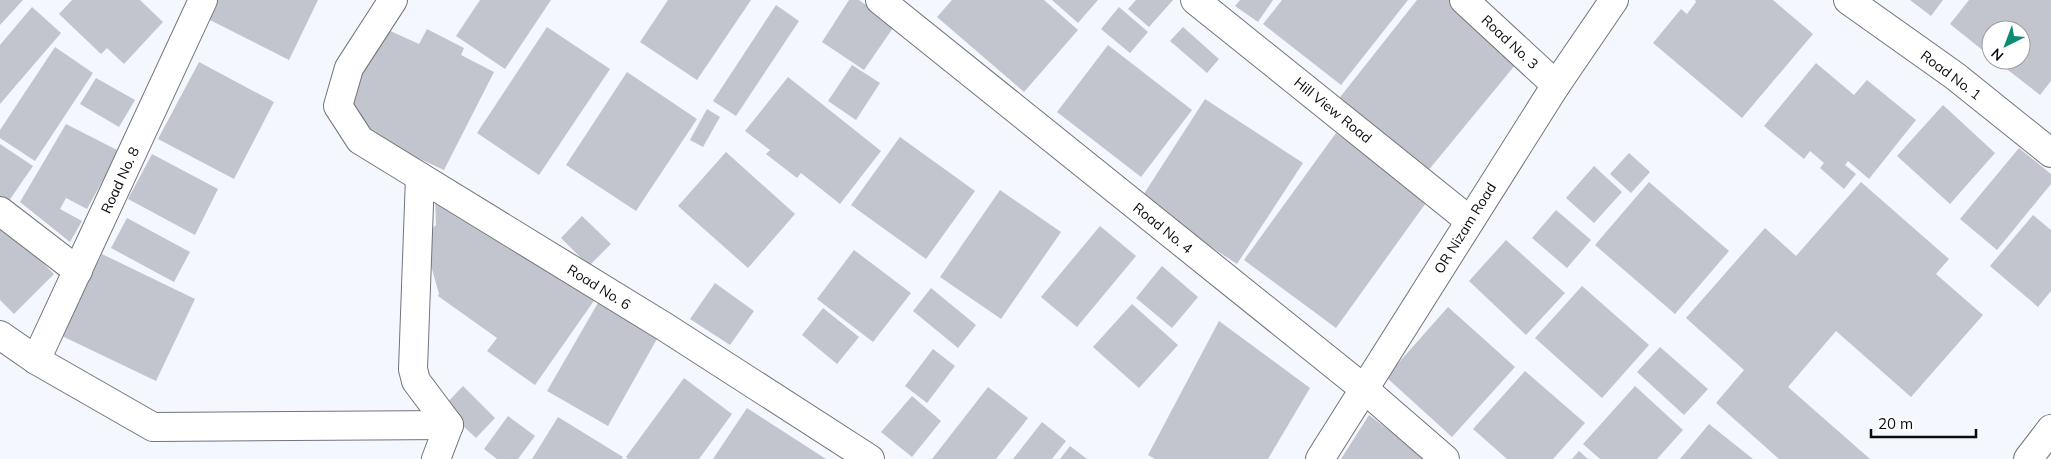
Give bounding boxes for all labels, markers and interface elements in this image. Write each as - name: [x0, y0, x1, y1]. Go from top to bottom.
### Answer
- street label: Road No. 3: [1478, 11, 1542, 73]
- north arrow: [1981, 20, 2031, 70]
- text: N: [1987, 44, 2007, 65]
- street label: Road No. 1: [1917, 46, 1985, 104]
- street label: Hill View Road: [1290, 73, 1376, 147]
- street label: Road No. 8: [97, 144, 143, 216]
- street label: OR Nizam Road: [1430, 179, 1500, 277]
- street label: Road No. 4: [1130, 199, 1197, 258]
- street label: Road No. 6: [564, 260, 634, 314]
- scale bar: [1871, 406, 1976, 438]
- text: 20 m: [1878, 414, 1913, 433]

